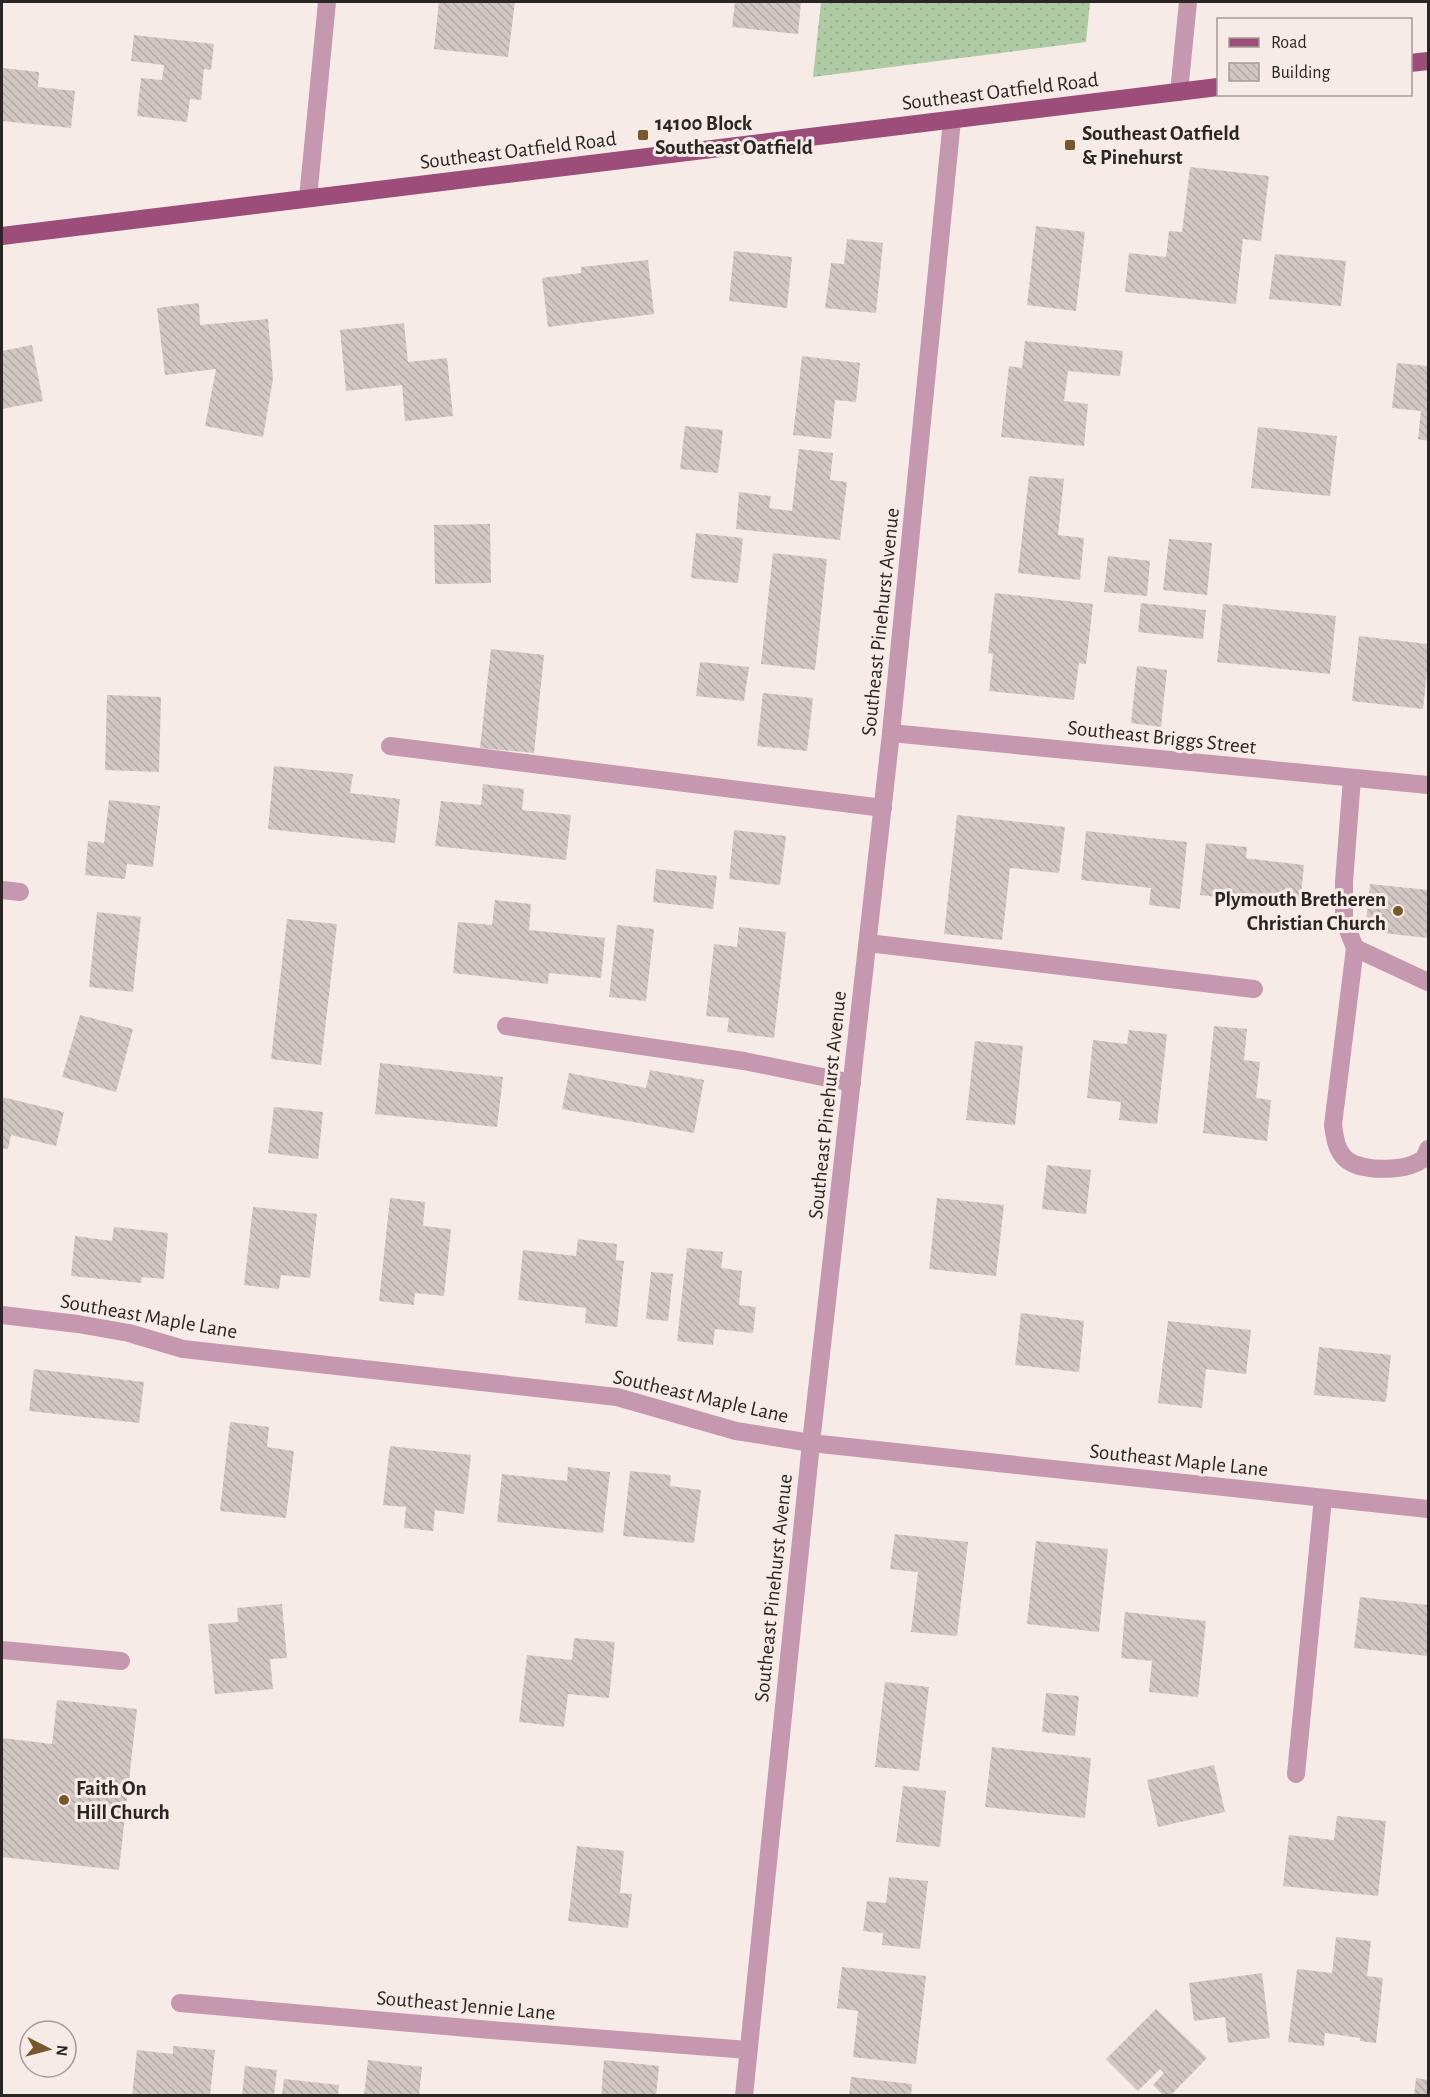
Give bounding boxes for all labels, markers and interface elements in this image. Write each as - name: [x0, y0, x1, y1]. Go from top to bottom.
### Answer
- legend: [1217, 18, 1412, 96]
- text: Road: [1271, 34, 1307, 52]
- text: Building: [1271, 64, 1331, 82]
- street label: Southeast Oatfield Road: [901, 69, 1100, 114]
- place label: 14100 Block Southeast Oatfield: [655, 113, 813, 158]
- place label: Southeast Oatfield & Pinehurst: [1082, 123, 1240, 168]
- street label: Southeast Oatfield Road: [419, 128, 618, 173]
- marker: 14100 Block Southeast Oatfield: [636, 128, 650, 142]
- marker: Southeast Oatfield & Pinehurst: [1063, 138, 1077, 152]
- street label: Southeast Pinehurst Avenue: [858, 507, 903, 737]
- street label: Southeast Briggs Street: [1067, 717, 1258, 758]
- place label: Plymouth Bretheren Christian Church: [1214, 889, 1386, 934]
- marker: Plymouth Bretheren Christian Church: [1391, 904, 1405, 918]
- street label: Southeast Pinehurst Avenue: [805, 990, 850, 1220]
- street label: Southeast Maple Lane: [59, 1291, 239, 1342]
- street label: Southeast Maple Lane: [611, 1366, 791, 1427]
- street label: Southeast Maple Lane: [1089, 1441, 1269, 1480]
- street label: Southeast Pinehurst Avenue: [751, 1473, 796, 1703]
- place label: Faith On Hill Church: [76, 1778, 170, 1823]
- marker: Faith On Hill Church: [57, 1793, 71, 1807]
- street label: Southeast Jennie Lane: [376, 1987, 556, 2024]
- north arrow: [18, 2019, 78, 2079]
- text: N: [53, 2044, 70, 2057]

